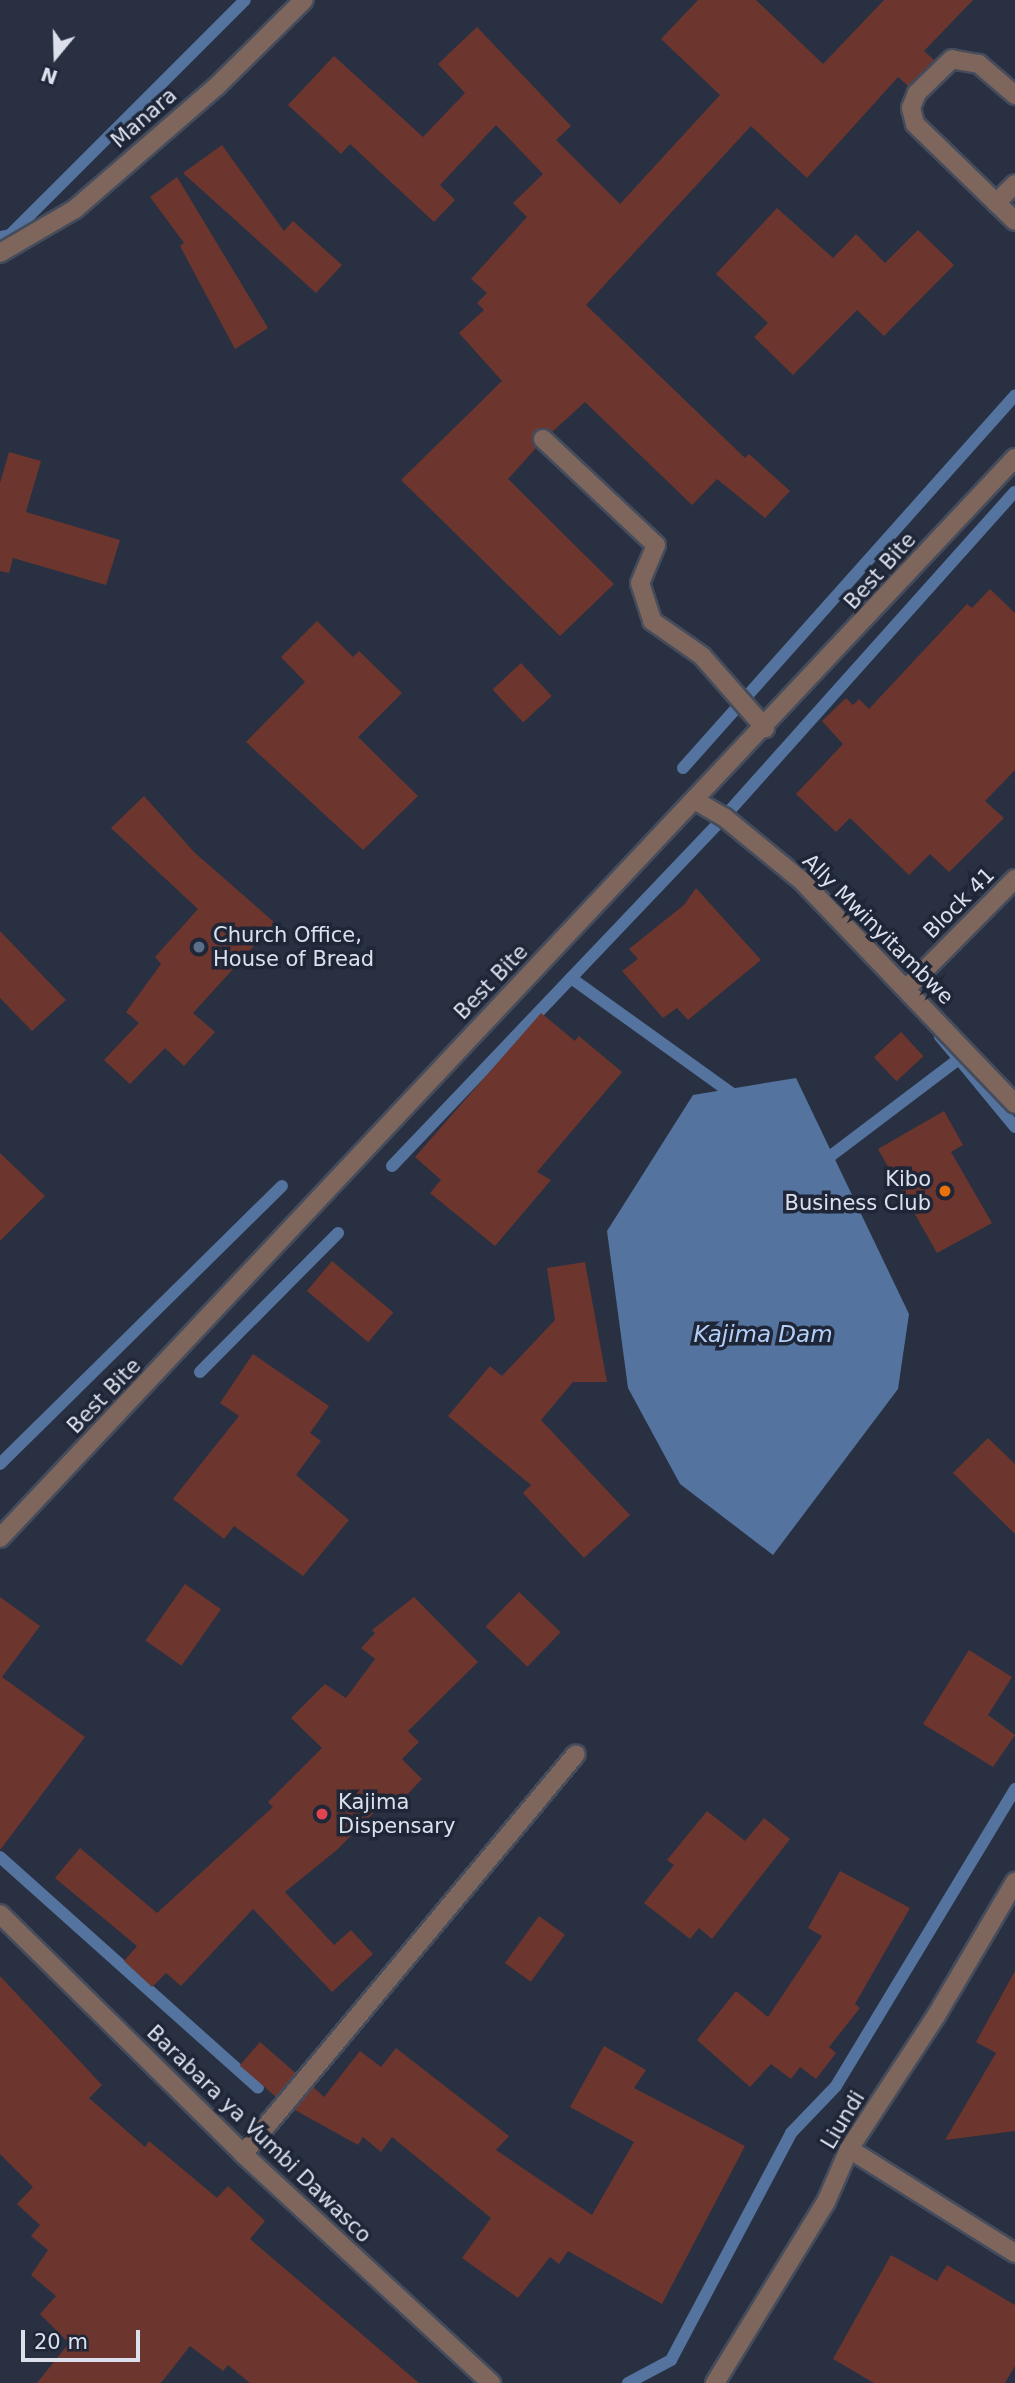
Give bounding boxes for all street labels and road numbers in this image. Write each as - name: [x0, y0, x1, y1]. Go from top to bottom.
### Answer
- street label: Manara: [106, 83, 182, 153]
- street label: Best Bite: [839, 527, 921, 615]
- street label: Ally Mwinyitambwe: [797, 848, 959, 1010]
- street label: Block 41: [918, 862, 1000, 944]
- street label: Best Bite: [449, 939, 533, 1025]
- street label: Best Bite: [62, 1353, 146, 1439]
- street label: Barabara ya Vumbi Dawasco: [142, 2020, 376, 2248]
- street label: Liundi: [816, 2086, 870, 2154]

